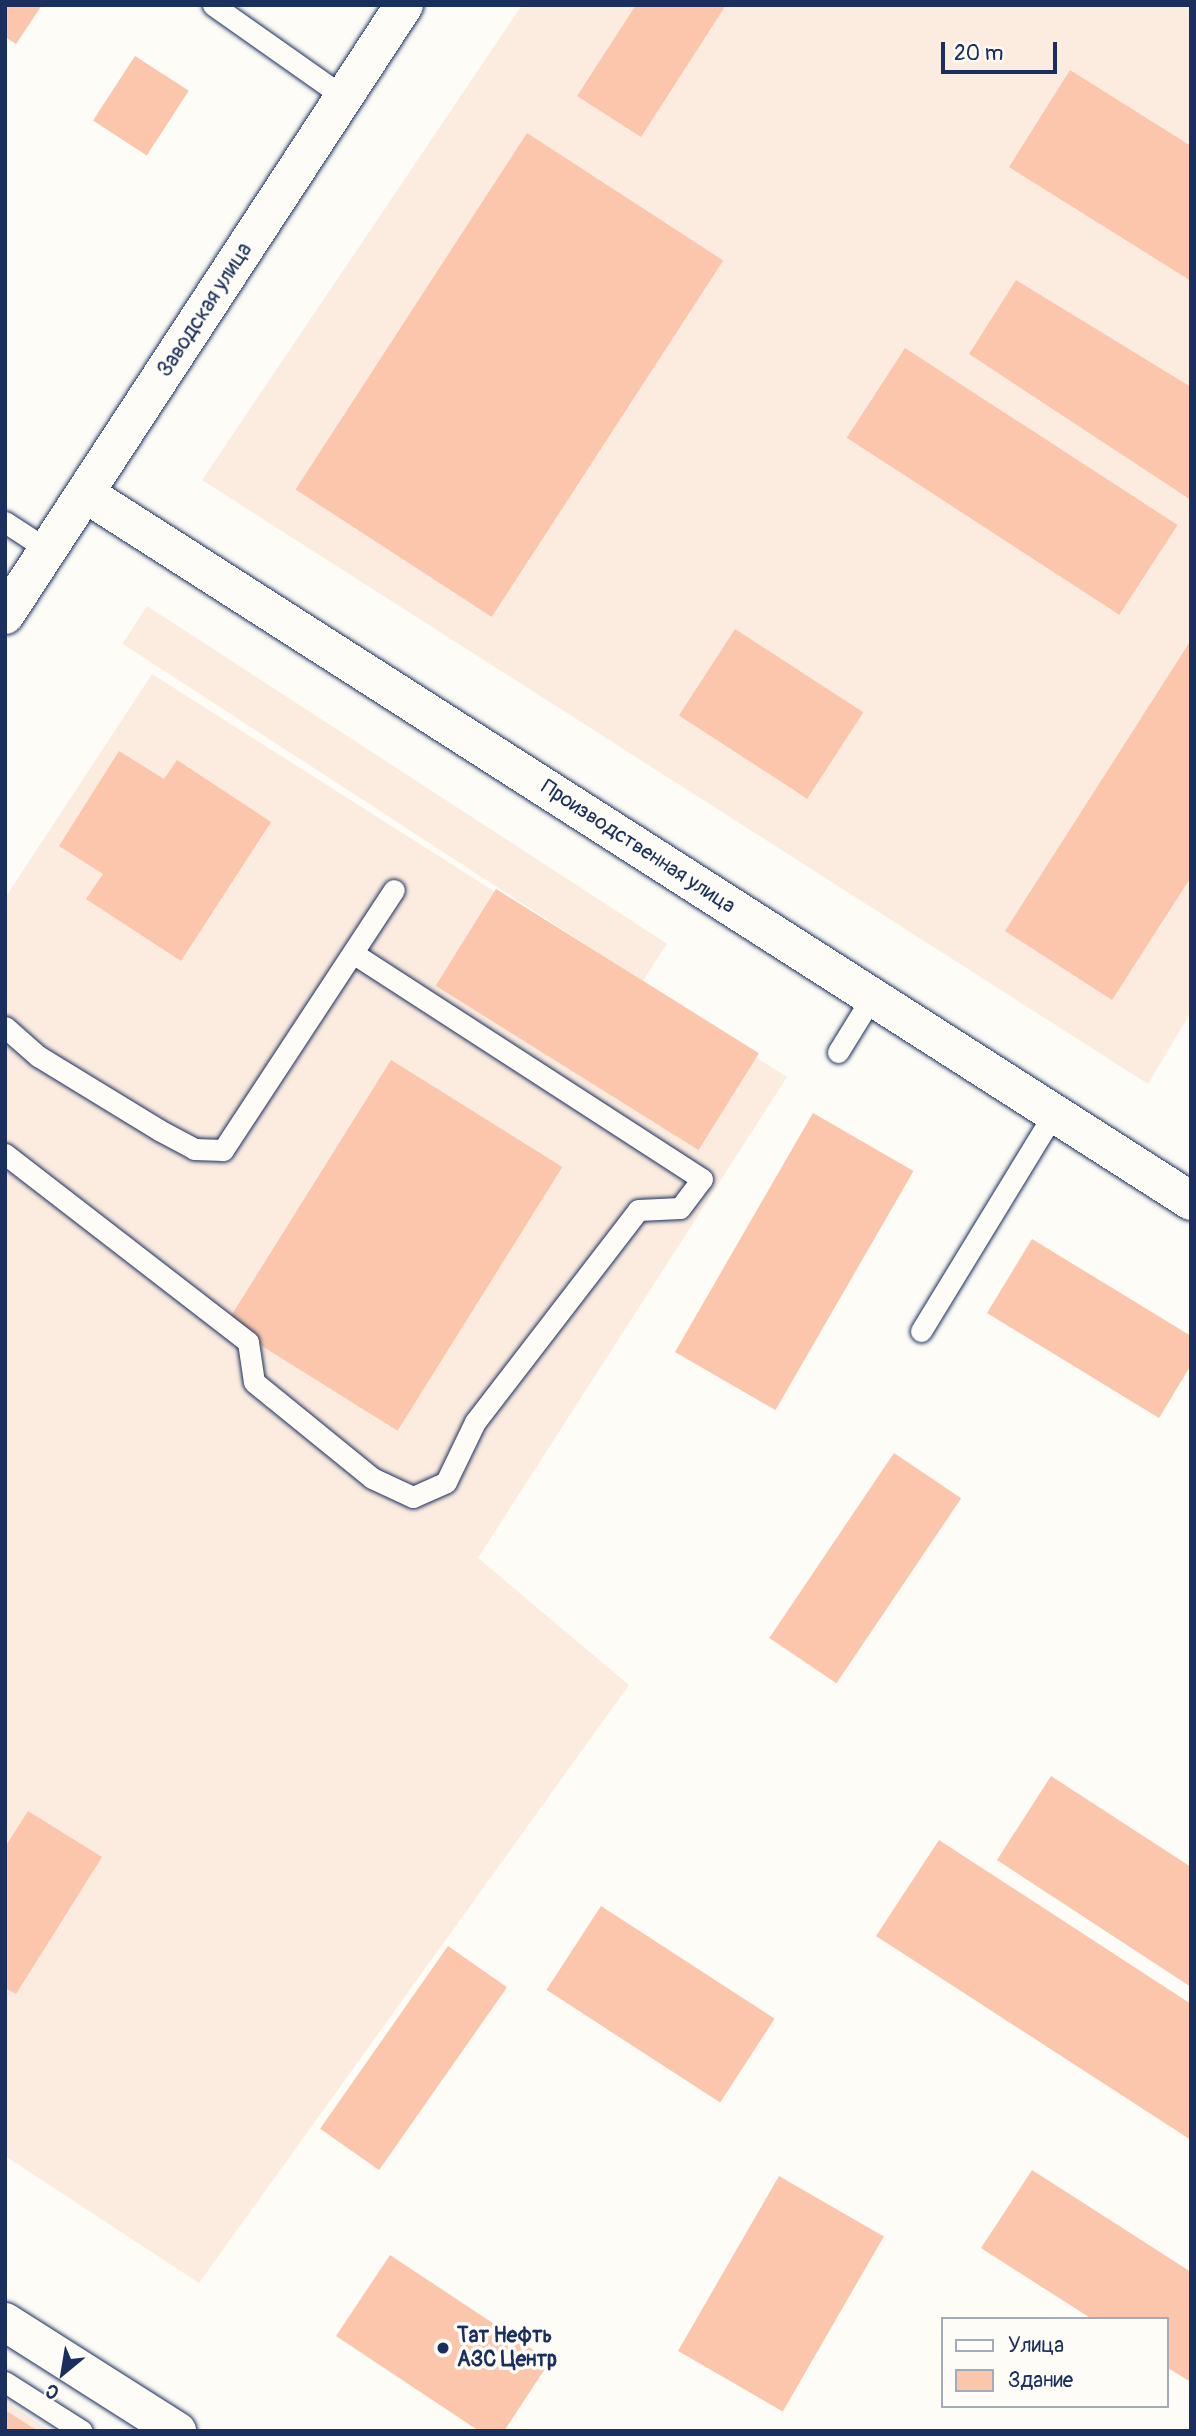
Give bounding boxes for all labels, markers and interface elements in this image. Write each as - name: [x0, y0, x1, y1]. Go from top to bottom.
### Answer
- scale bar: [944, 28, 1060, 72]
- text: 20 m: [954, 40, 1003, 67]
- street label: Заводская улица: [152, 238, 258, 382]
- street label: Производственная улица: [536, 775, 740, 919]
- legend: [940, 2317, 1168, 2408]
- place label: Тат Нефть АЗС Центр: [457, 2323, 557, 2373]
- text: Улица: [1008, 2332, 1064, 2359]
- north arrow: [28, 2338, 98, 2408]
- marker: Тат Нефть АЗС Центр: [435, 2340, 451, 2356]
- text: Здание: [1008, 2367, 1073, 2394]
- text: С: [41, 2378, 64, 2405]

